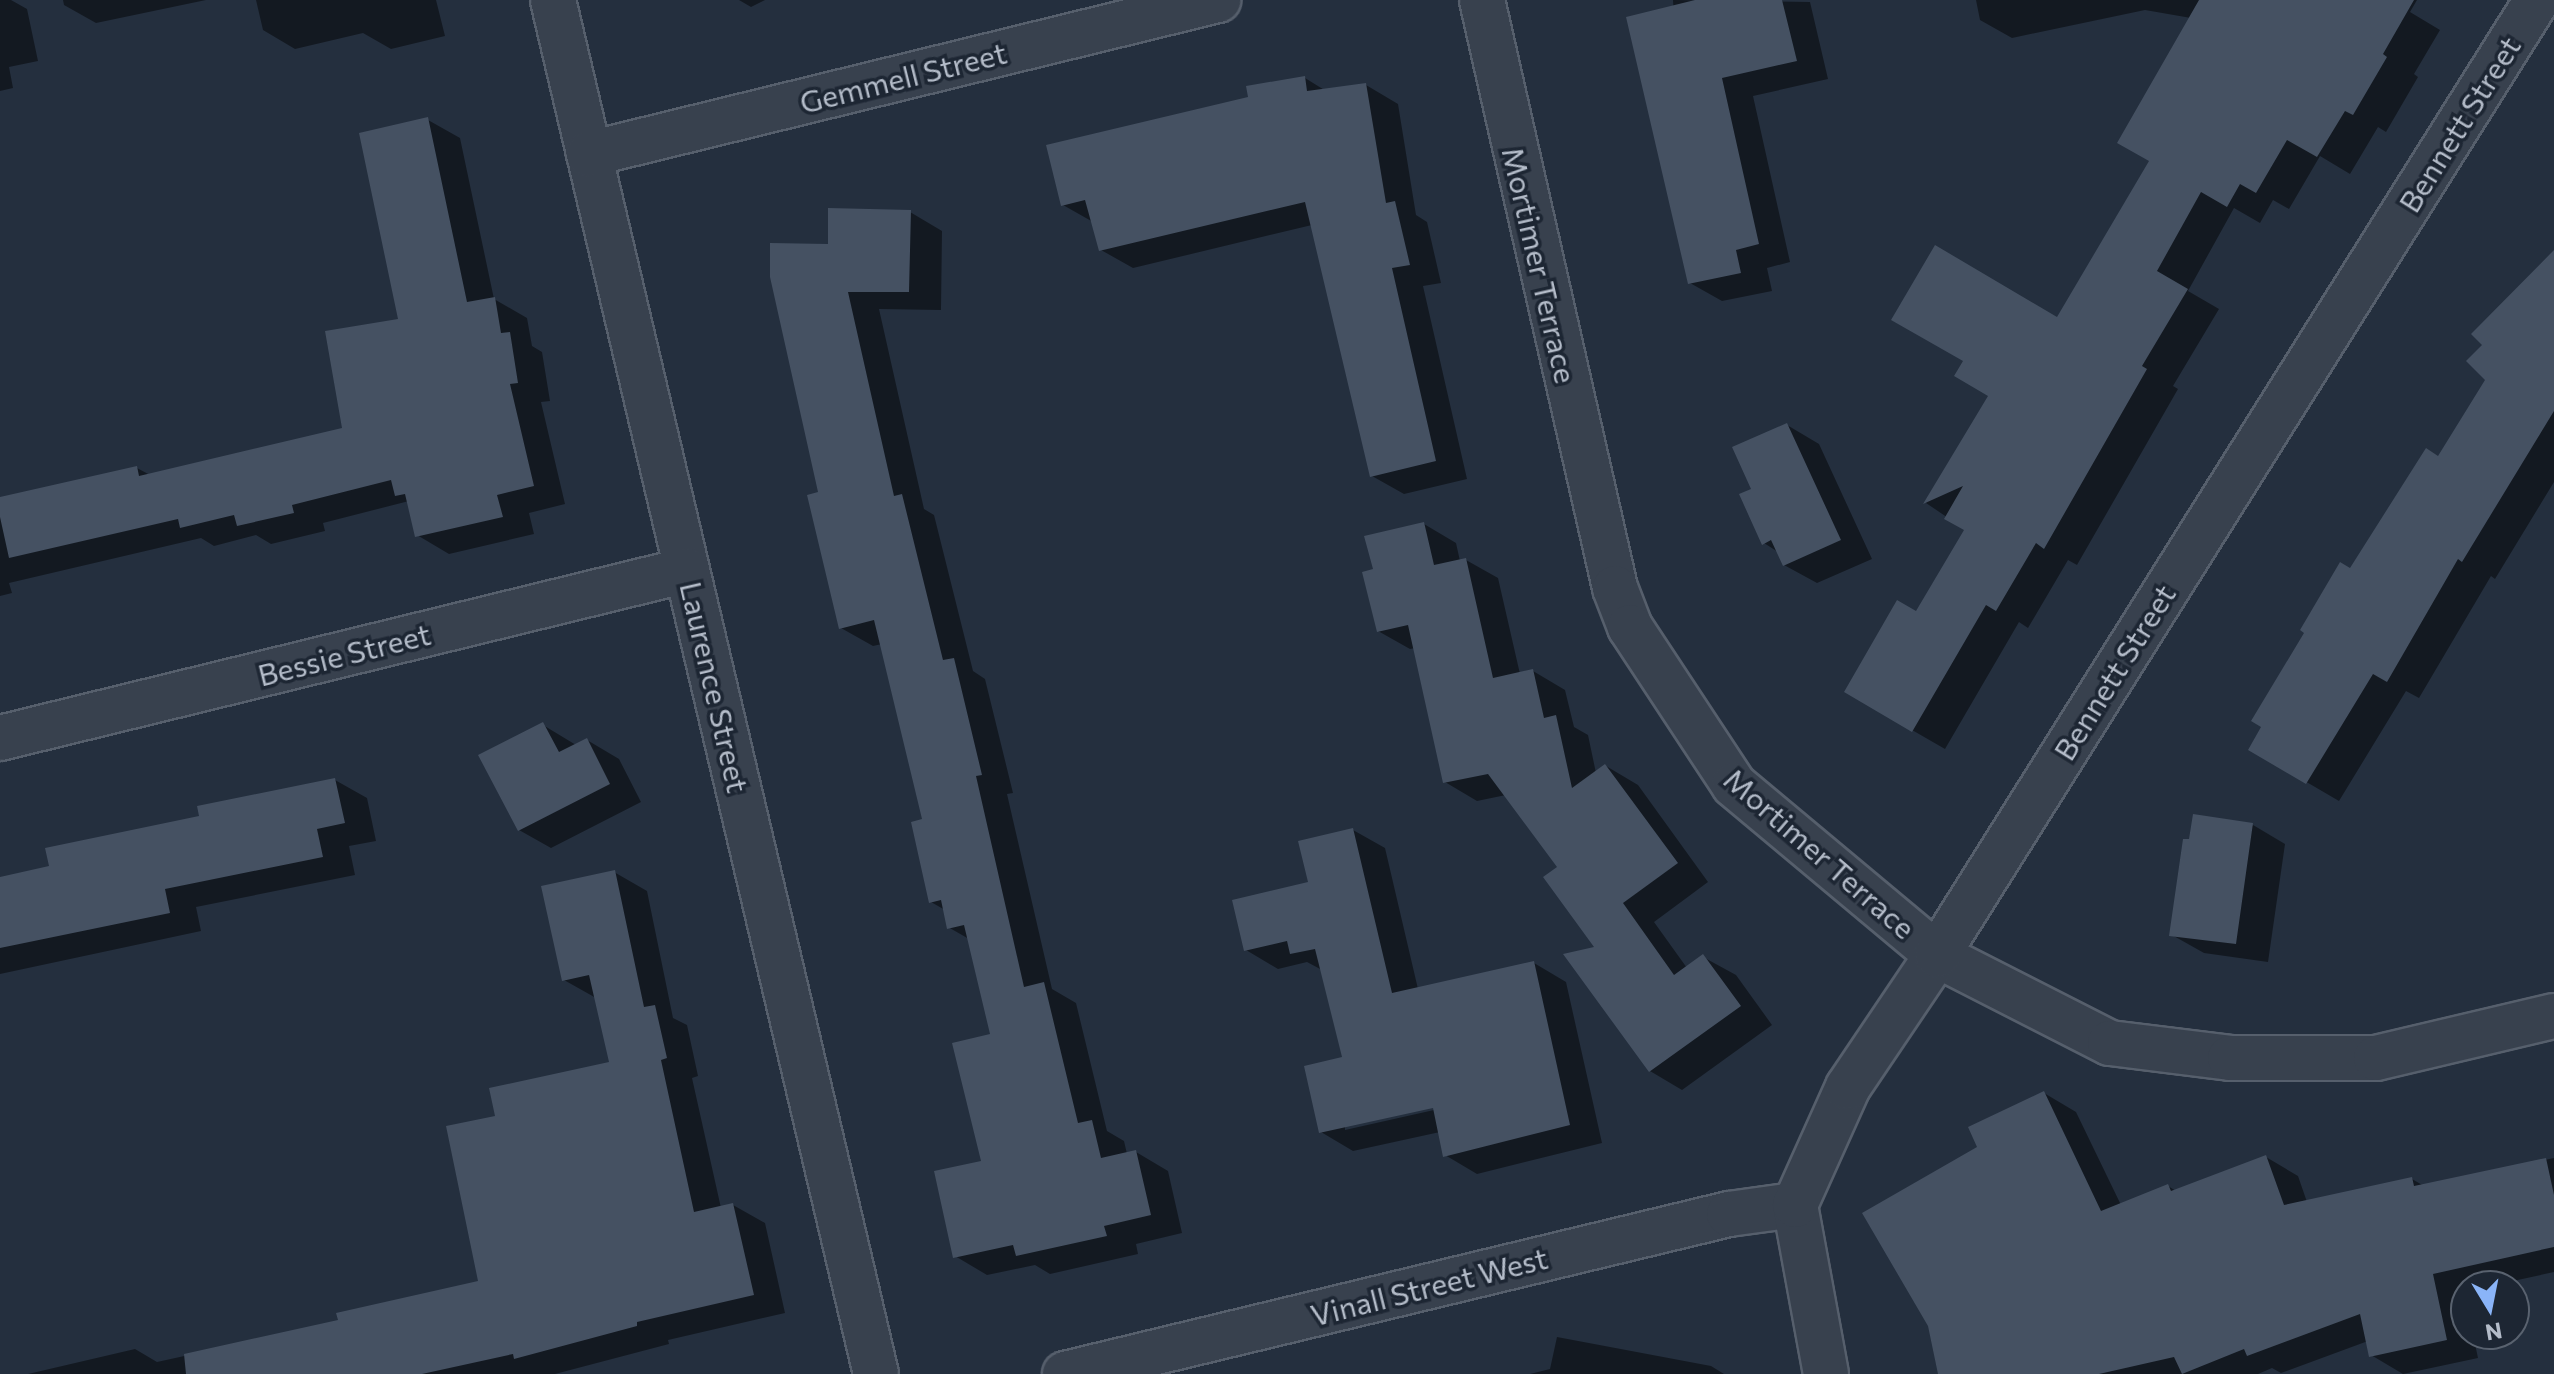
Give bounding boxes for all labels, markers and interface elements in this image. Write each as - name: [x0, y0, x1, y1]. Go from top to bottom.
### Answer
- street label: Bennett Street: [2391, 30, 2527, 218]
- street label: Gemmell Street: [796, 34, 1010, 120]
- street label: Mortimer Terrace: [1495, 144, 1585, 386]
- street label: Laurence Street: [673, 578, 757, 796]
- street label: Bennett Street: [2046, 578, 2182, 766]
- street label: Bessie Street: [254, 615, 434, 693]
- street label: Mortimer Terrace: [1717, 760, 1923, 946]
- street label: Vinall Street West: [1307, 1239, 1551, 1333]
- north arrow: [2450, 1270, 2530, 1350]
- text: N: [2483, 1317, 2504, 1347]

